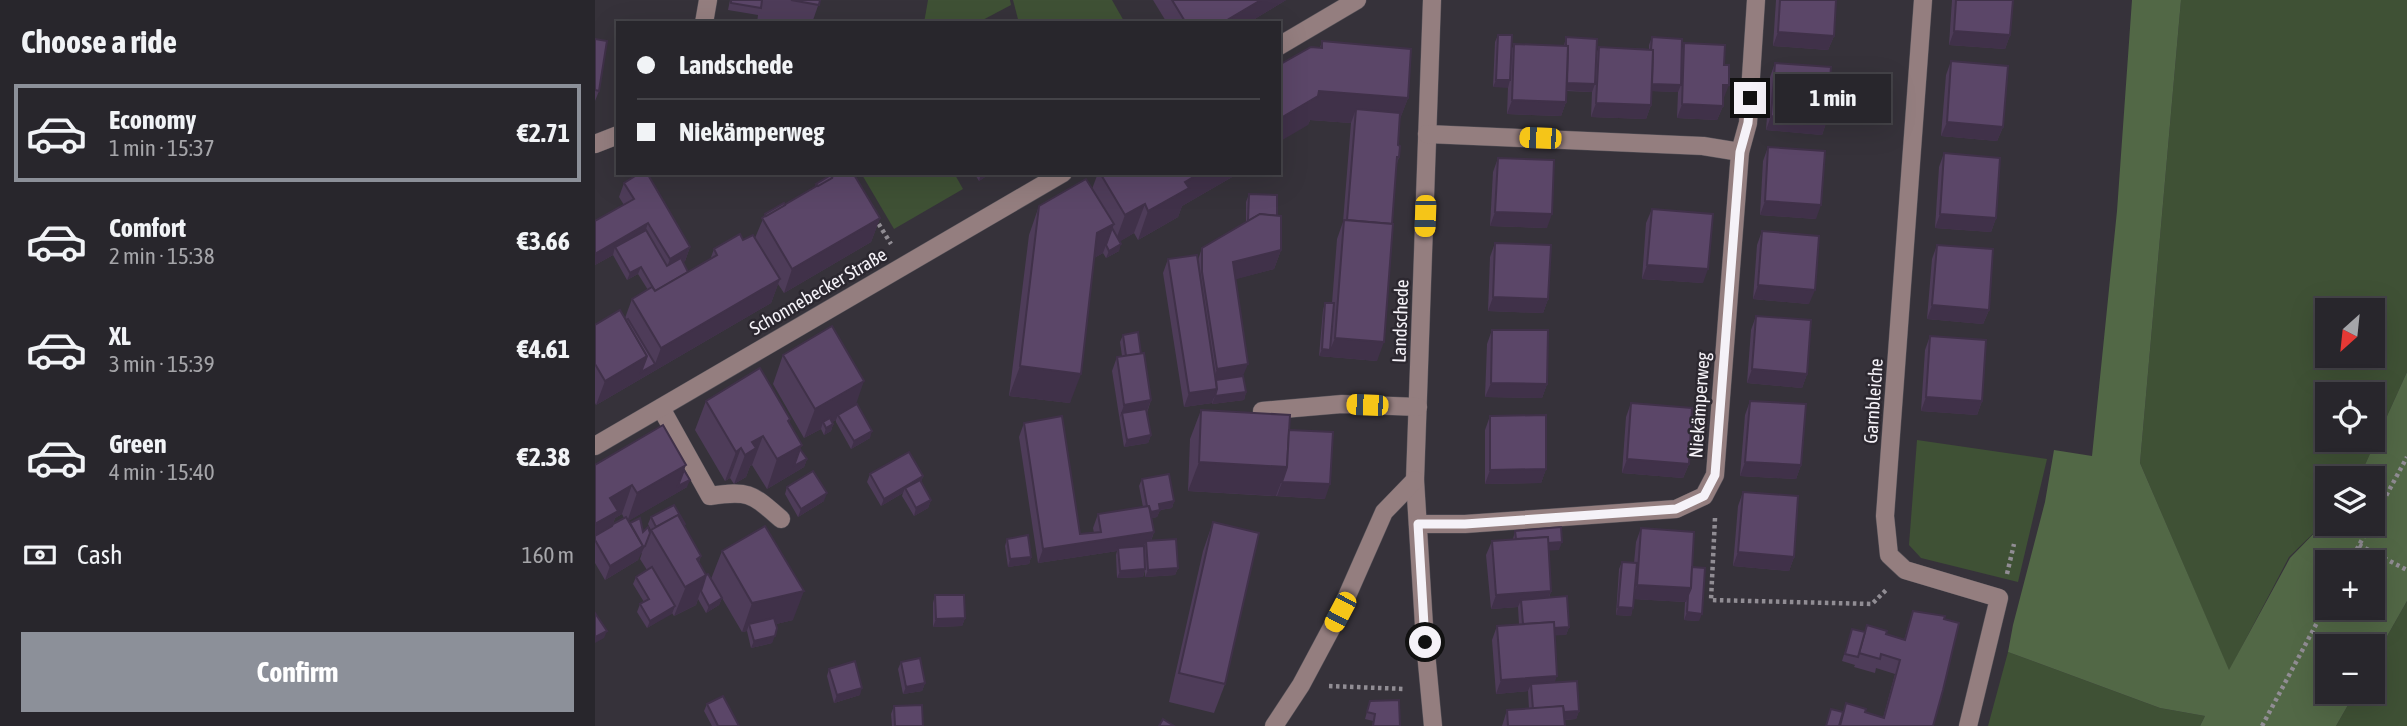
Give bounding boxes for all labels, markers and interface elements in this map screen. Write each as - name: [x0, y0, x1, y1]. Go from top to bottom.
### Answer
- text: Choose a ride: [21, 23, 177, 60]
- text: Landschede: [679, 50, 793, 80]
- callout: 1 min: [1775, 74, 1890, 122]
- route end: [1734, 82, 1766, 114]
- text: 1 min: [1810, 85, 1856, 111]
- icon: car: [25, 102, 88, 165]
- text: Economy: [109, 105, 196, 135]
- text: Niekämperweg: [679, 117, 824, 147]
- text: €2.71: [517, 118, 570, 148]
- car: [1519, 127, 1562, 149]
- text: 1 min · 15:37: [109, 135, 215, 161]
- car: [1414, 195, 1437, 237]
- icon: car: [25, 210, 88, 273]
- text: Comfort: [109, 213, 186, 243]
- text: €3.66: [517, 226, 570, 256]
- text: 2 min · 15:38: [109, 243, 215, 269]
- street label: Schonnebecker Straße: [746, 243, 890, 339]
- street label: Landschede: [1388, 279, 1412, 363]
- north arrow: [2315, 298, 2385, 368]
- map controls: [2315, 298, 2385, 704]
- icon: car: [25, 318, 88, 381]
- text: XL: [109, 321, 131, 351]
- text: €4.61: [517, 334, 570, 364]
- street label: Niekämperweg: [1684, 350, 1714, 459]
- text: 3 min · 15:39: [109, 351, 215, 377]
- street label: Garnbleiche: [1859, 358, 1887, 444]
- button: locate: [2315, 382, 2385, 452]
- car: [1346, 394, 1389, 416]
- icon: car: [25, 426, 88, 489]
- text: Green: [109, 429, 167, 459]
- text: €2.38: [517, 442, 570, 472]
- text: 4 min · 15:40: [109, 459, 215, 485]
- button: layers: [2315, 466, 2385, 536]
- icon: cash: [21, 536, 59, 574]
- text: Cash: [77, 540, 123, 570]
- text: 160 m: [522, 542, 574, 568]
- button: +: [2315, 550, 2385, 620]
- car: [1321, 589, 1360, 635]
- route start: [1409, 626, 1441, 658]
- button: Confirm: [21, 632, 574, 712]
- button: −: [2315, 634, 2385, 704]

